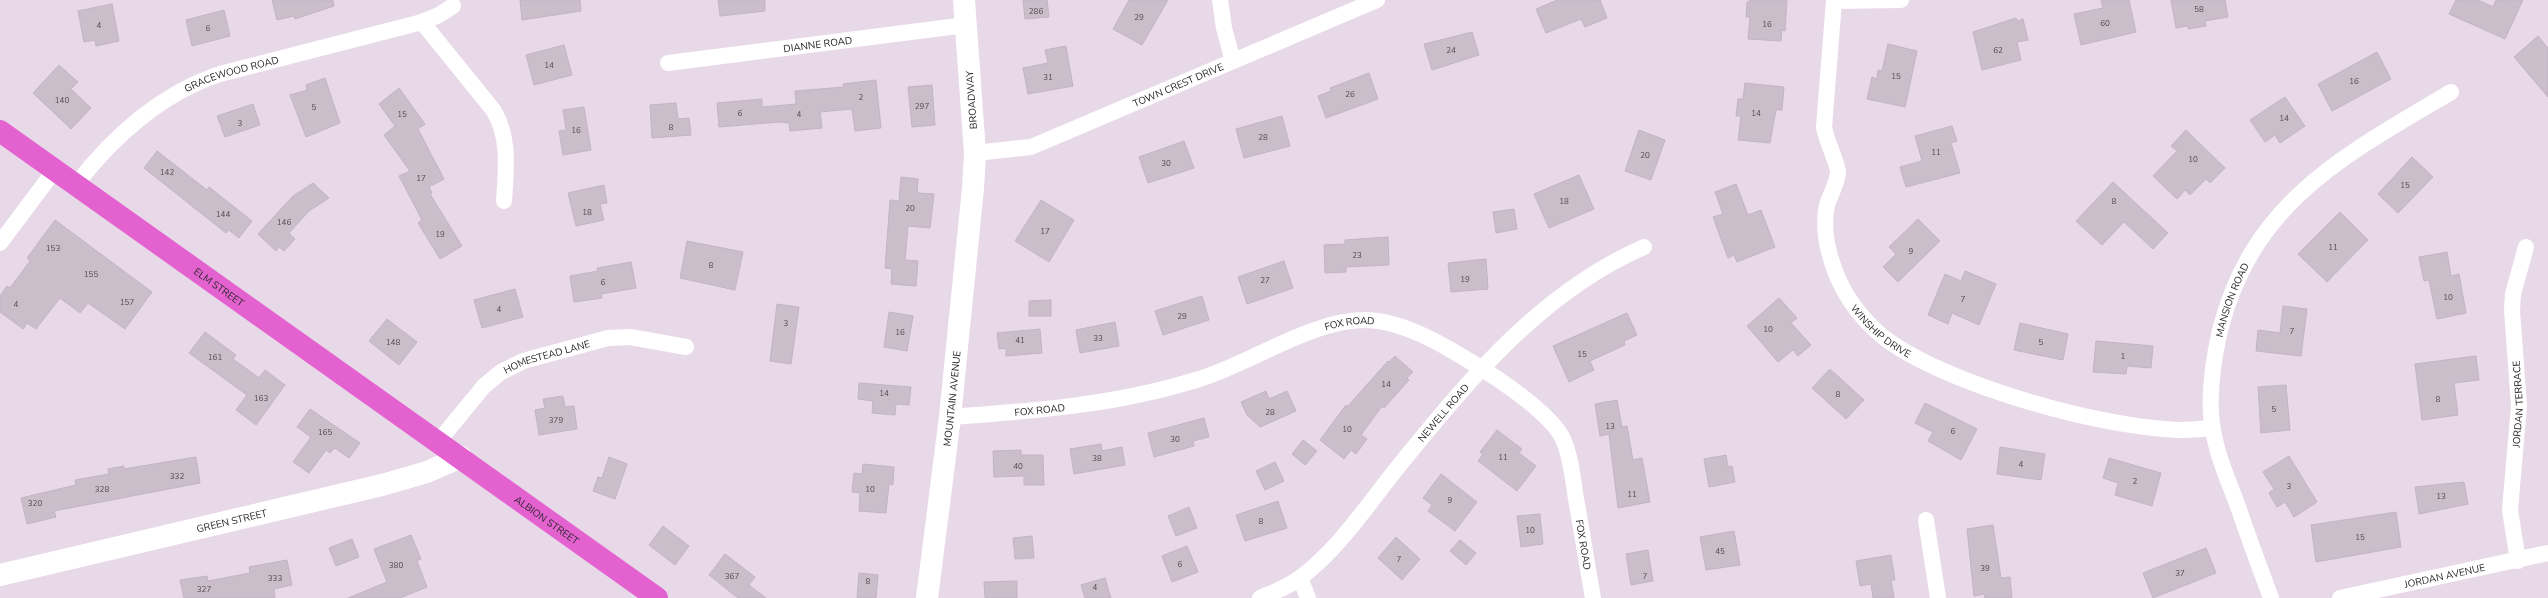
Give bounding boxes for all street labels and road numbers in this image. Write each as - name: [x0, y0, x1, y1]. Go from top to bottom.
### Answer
- street label: DIANNE ROAD: [783, 34, 853, 56]
- street label: GRACEWOOD ROAD: [182, 53, 280, 96]
- street label: TOWN CREST DRIVE: [1131, 60, 1226, 111]
- street label: BROADWAY: [963, 69, 981, 130]
- street label: MANSION ROAD: [2213, 261, 2253, 339]
- street label: ELM STREET: [191, 265, 247, 310]
- street label: WINSHIP DRIVE: [1847, 302, 1913, 362]
- street label: FOX ROAD: [1323, 314, 1375, 334]
- street label: HOMESTEAD LANE: [501, 337, 592, 378]
- street label: MOUNTAIN AVENUE: [940, 350, 965, 447]
- street label: JORDAN TERRACE: [2509, 360, 2527, 449]
- street label: NEWELL ROAD: [1415, 381, 1473, 445]
- street label: FOX ROAD: [1014, 401, 1066, 420]
- street label: ALBION STREET: [511, 493, 581, 548]
- street label: GREEN STREET: [195, 506, 269, 536]
- street label: FOX ROAD: [1572, 519, 1594, 571]
- street label: JORDAN AVENUE: [2402, 561, 2487, 592]

